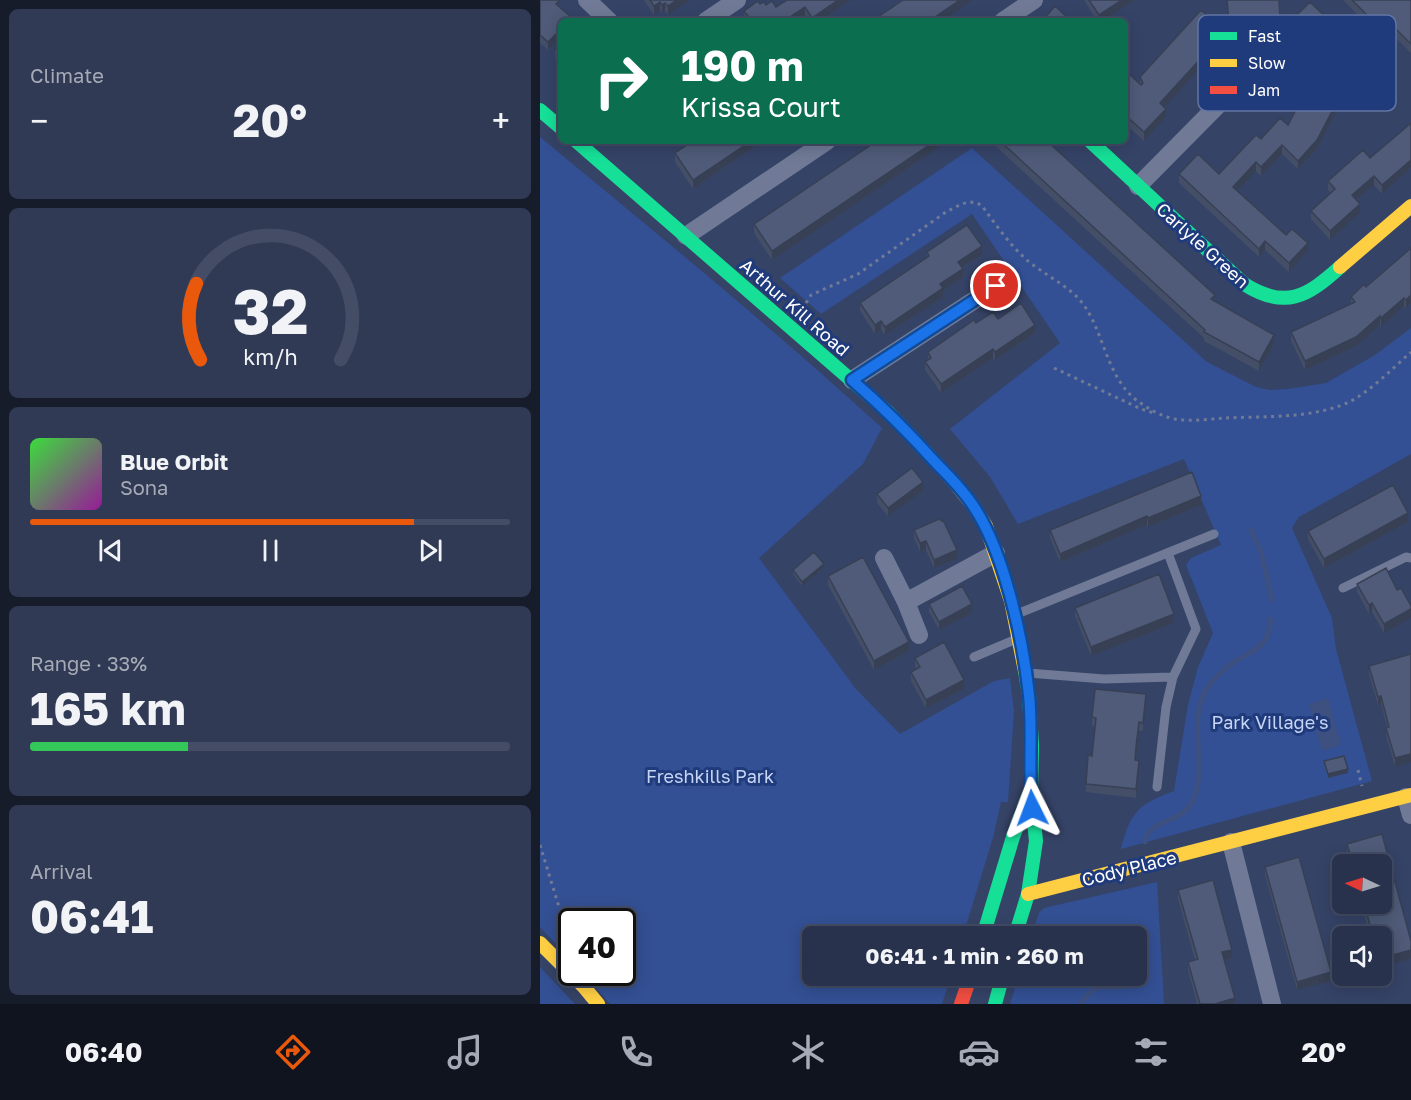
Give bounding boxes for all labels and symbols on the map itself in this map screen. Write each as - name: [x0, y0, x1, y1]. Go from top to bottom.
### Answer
- legend: [1198, 15, 1396, 111]
- text: Fast: [1248, 26, 1281, 46]
- text: Slow: [1248, 53, 1286, 73]
- text: Jam: [1248, 80, 1280, 100]
- street label: Carlyle Green: [1152, 198, 1254, 292]
- street label: Arthur Kill Road: [736, 254, 854, 360]
- pin: [970, 260, 1021, 311]
- park label: Park Village's: [1212, 711, 1328, 733]
- park label: Freshkills Park: [646, 765, 774, 787]
- position arrow: [1000, 776, 1064, 840]
- street label: Cody Place: [1079, 846, 1179, 890]
- north arrow: [1332, 854, 1392, 914]
- speed limit sign: 40: [558, 908, 636, 986]

